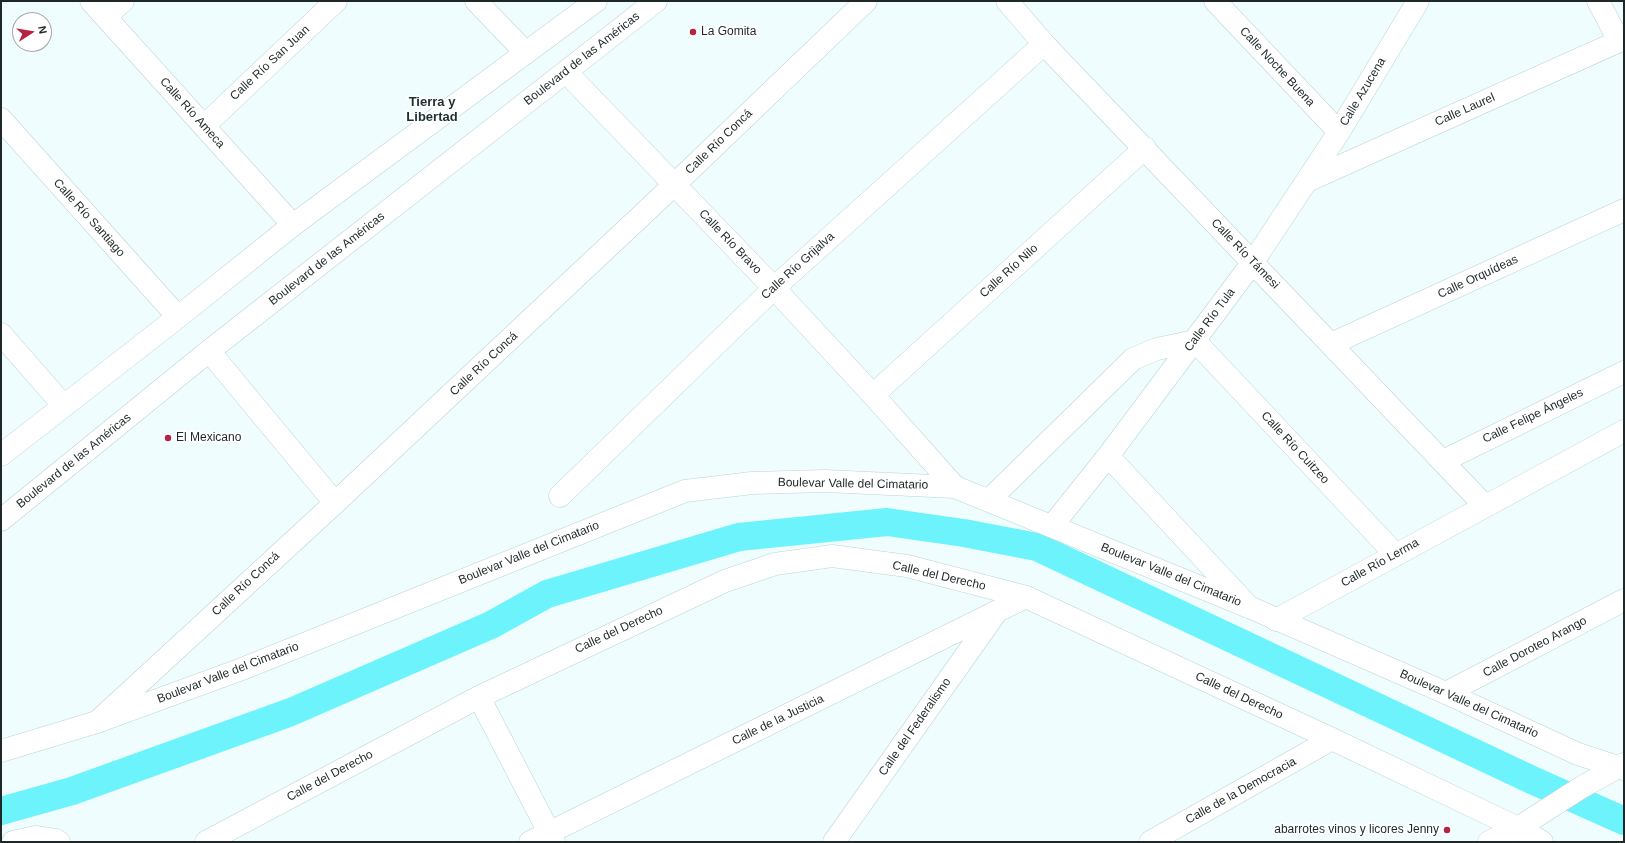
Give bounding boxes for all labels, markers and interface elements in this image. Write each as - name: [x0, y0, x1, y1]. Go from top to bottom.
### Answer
- street label: Boulevard de las Américas: [521, 9, 643, 109]
- north arrow: [12, 12, 52, 52]
- street label: Calle Río San Juan: [227, 22, 313, 104]
- street label: Calle Noche Buena: [1236, 24, 1318, 110]
- text: N: [36, 25, 49, 35]
- place label: La Gomita: [701, 25, 756, 39]
- marker: La Gomita: [688, 27, 698, 37]
- street label: Calle Azucena: [1337, 55, 1389, 129]
- street label: Calle Río Ameca: [157, 75, 227, 151]
- street label: Calle Laurel: [1433, 90, 1497, 130]
- district label: Tierra y Libertad: [406, 94, 458, 125]
- street label: Calle Río Concá: [683, 106, 755, 178]
- street label: Calle Río Santiago: [50, 176, 128, 260]
- street label: Calle Río Bravo: [696, 207, 764, 277]
- street label: Boulevard de las Américas: [266, 209, 388, 309]
- street label: Calle Río Támesi: [1208, 216, 1282, 292]
- street label: Calle Río Grijalva: [758, 229, 838, 303]
- street label: Calle Río Nilo: [977, 241, 1041, 301]
- street label: Calle Orquídeas: [1436, 252, 1520, 302]
- street label: Calle Río Tula: [1182, 285, 1238, 355]
- street label: Calle Río Concá: [447, 329, 521, 399]
- street label: Calle Felipe Ángeles: [1480, 385, 1586, 447]
- street label: Calle Río Cuitzeo: [1258, 409, 1332, 487]
- street label: Boulevard de las Américas: [14, 410, 134, 512]
- place label: El Mexicano: [176, 431, 241, 445]
- marker: El Mexicano: [163, 433, 173, 443]
- street label: Boulevar Valle del Cimatario: [778, 475, 928, 493]
- street label: Boulevar Valle del Cimatario: [457, 518, 601, 588]
- street label: Calle Río Lerma: [1339, 536, 1421, 590]
- street label: Boulevar Valle del Cimatario: [1099, 540, 1243, 610]
- street label: Calle Río Concá: [209, 549, 283, 619]
- street label: Calle del Derecho: [891, 558, 987, 594]
- street label: Calle del Derecho: [573, 603, 665, 657]
- street label: Calle Doroteo Arango: [1481, 614, 1589, 680]
- street label: Boulevar Valle del Cimatario: [155, 639, 301, 707]
- street label: Boulevar Valle del Cimatario: [1397, 667, 1541, 741]
- street label: Calle del Derecho: [1193, 669, 1285, 723]
- street label: Calle del Federalismo: [876, 675, 954, 779]
- street label: Calle de la Justicia: [730, 692, 826, 748]
- street label: Calle del Derecho: [285, 747, 375, 805]
- street label: Calle de la Democracia: [1183, 755, 1299, 827]
- place label: abarrotes vinos y licores Jenny: [1274, 823, 1439, 837]
- marker: abarrotes vinos y licores Jenny: [1442, 825, 1452, 835]

